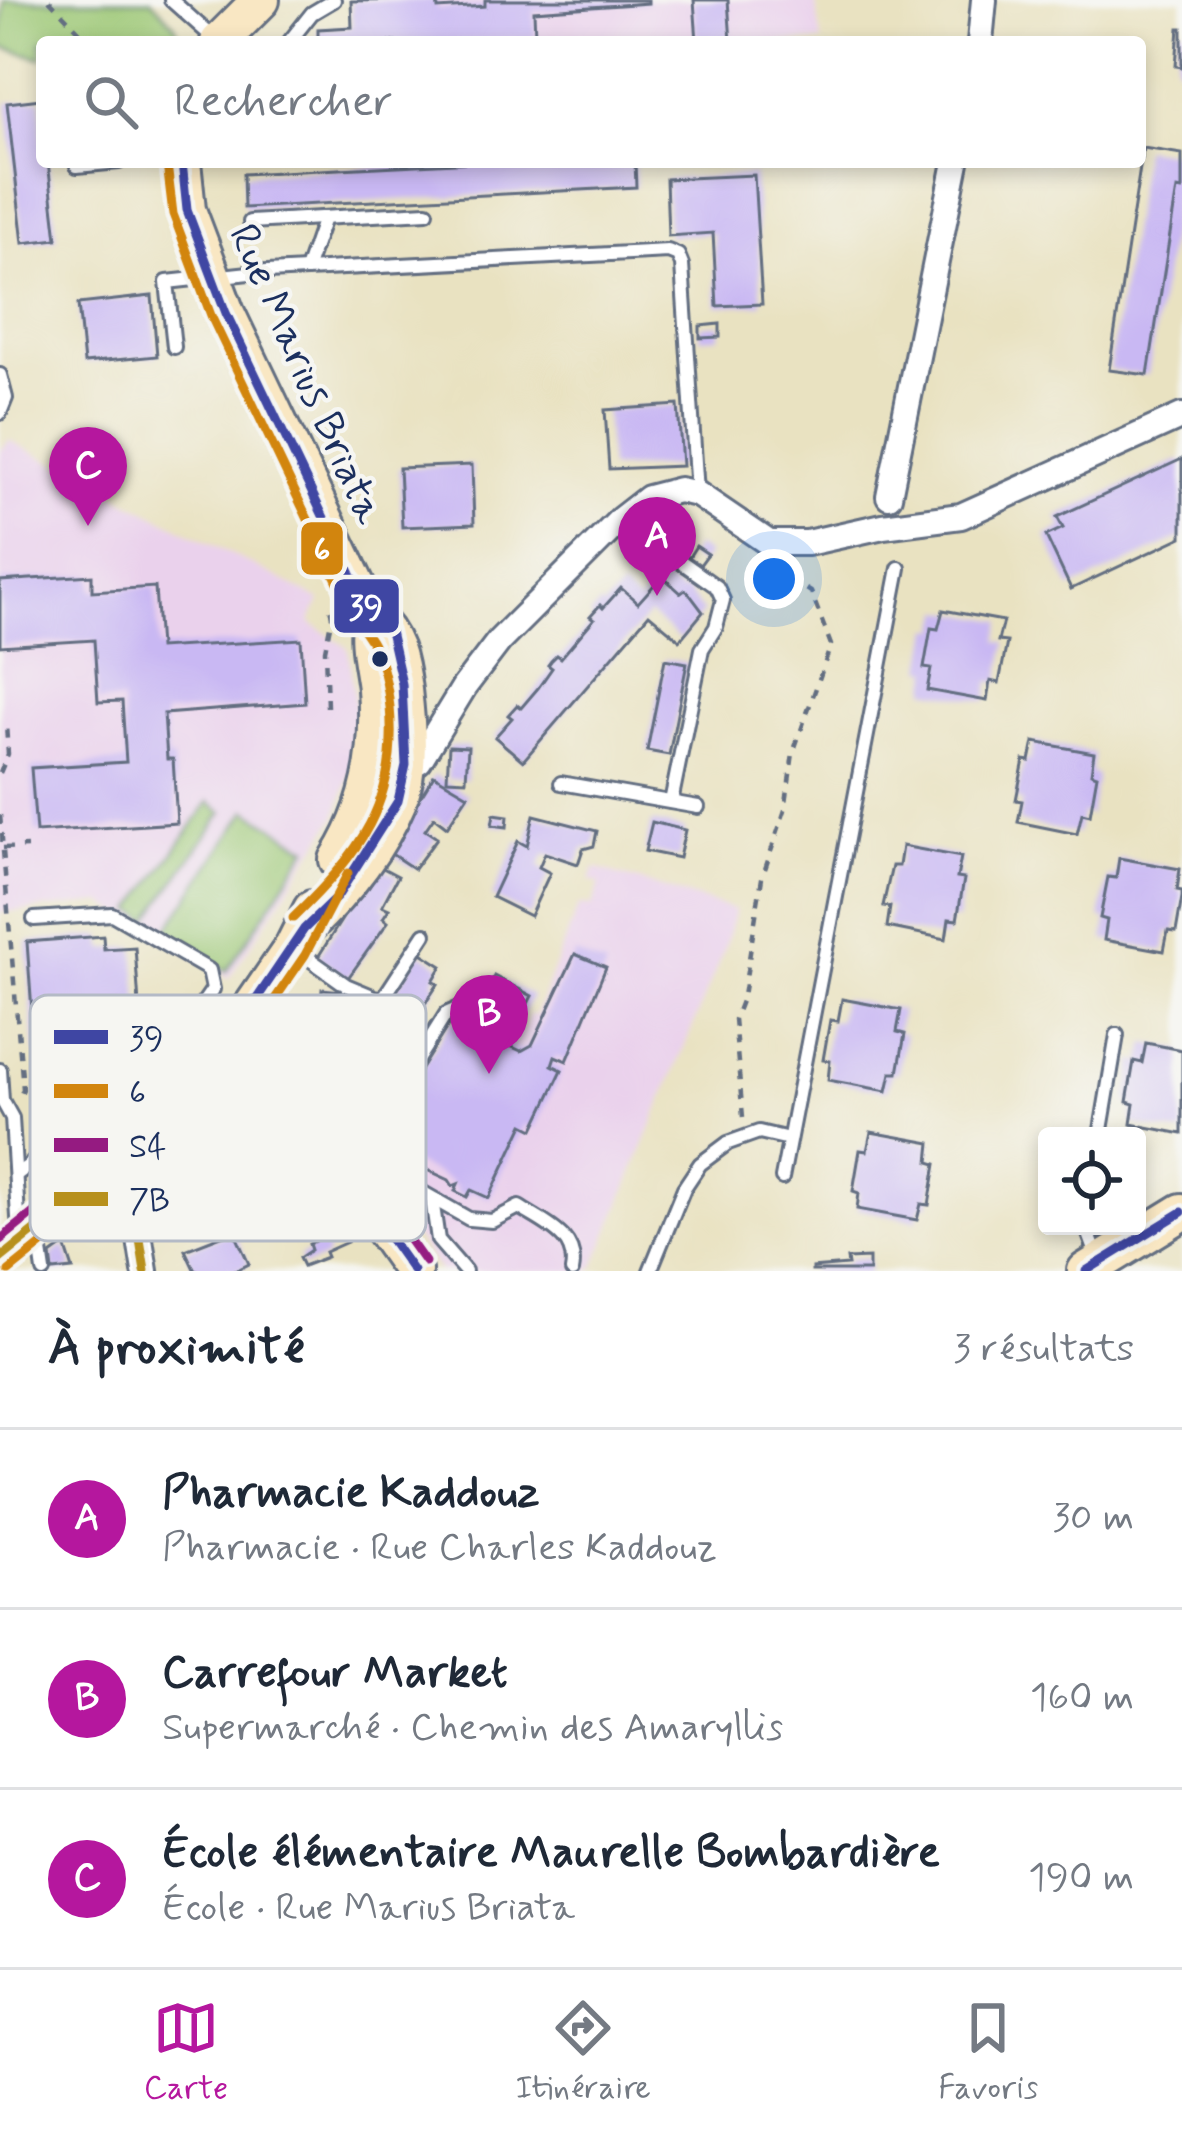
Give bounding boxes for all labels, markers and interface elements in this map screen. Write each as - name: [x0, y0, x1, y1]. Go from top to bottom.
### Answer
- search box: [36, 36, 1146, 168]
- icon: search: [78, 69, 144, 135]
- text: Rechercher: [174, 73, 393, 132]
- street label: Rue Marius Briata: [214, 216, 396, 534]
- pin: C: [49, 427, 127, 526]
- pin: A: [618, 497, 696, 596]
- line badge: 6: [299, 520, 345, 577]
- text: 6: [314, 529, 331, 573]
- your location: [744, 549, 804, 609]
- line badge: 39: [332, 577, 401, 635]
- text: 39: [349, 587, 383, 631]
- unlabelled marker: [369, 648, 391, 670]
- pin: B: [450, 975, 528, 1074]
- legend: [30, 995, 426, 1241]
- text: 39: [129, 1018, 164, 1062]
- text: 6: [129, 1072, 146, 1116]
- text: S4: [129, 1126, 167, 1170]
- map controls: [1038, 1127, 1146, 1235]
- button: locate: [1038, 1127, 1146, 1235]
- text: 7B: [129, 1180, 170, 1224]
- text: À proximité: [48, 1316, 304, 1382]
- text: 3 résultats: [953, 1324, 1134, 1375]
- text: Pharmacie Kaddouz: [162, 1464, 539, 1523]
- text: A: [74, 1493, 100, 1544]
- text: 30 m: [1052, 1493, 1134, 1544]
- text: Pharmacie · Rue Charles Kaddouz: [162, 1523, 717, 1574]
- text: Carrefour Market: [162, 1644, 508, 1703]
- text: B: [75, 1673, 99, 1724]
- text: 160 m: [1030, 1673, 1134, 1724]
- text: Supermarché · Chemin des Amaryllis: [162, 1703, 783, 1754]
- text: École élémentaire Maurelle Bombardière: [162, 1824, 940, 1883]
- text: C: [73, 1853, 101, 1904]
- text: 190 m: [1028, 1853, 1134, 1904]
- text: École · Rue Marius Briata: [162, 1883, 575, 1934]
- tab: Carte: [144, 1995, 228, 2111]
- tab: Itinéraire: [515, 1995, 651, 2111]
- tab: Favoris: [938, 1995, 1038, 2111]

